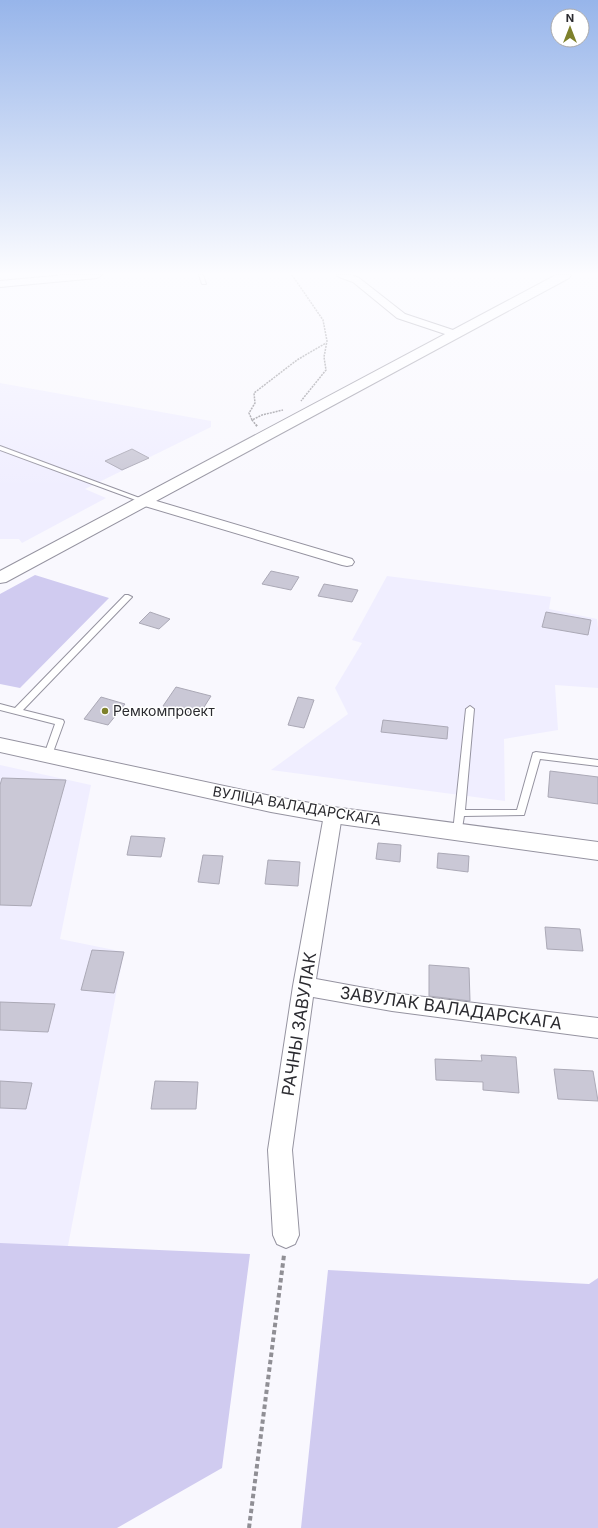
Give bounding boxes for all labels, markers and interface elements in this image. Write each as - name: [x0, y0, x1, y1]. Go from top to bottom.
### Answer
- north arrow: [550, 8, 590, 48]
- text: N: [566, 11, 574, 25]
- place label: Ремкомпроект: [113, 702, 215, 719]
- marker: Ремкомпроект: [100, 706, 110, 716]
- street label: ВУЛІЦА ВАЛАДАРСКАГА: [212, 782, 383, 829]
- street label: РАЧНЫ ЗАВУЛАК: [278, 951, 320, 1097]
- street label: ЗАВУЛАК ВАЛАДАРСКАГА: [339, 982, 564, 1034]

